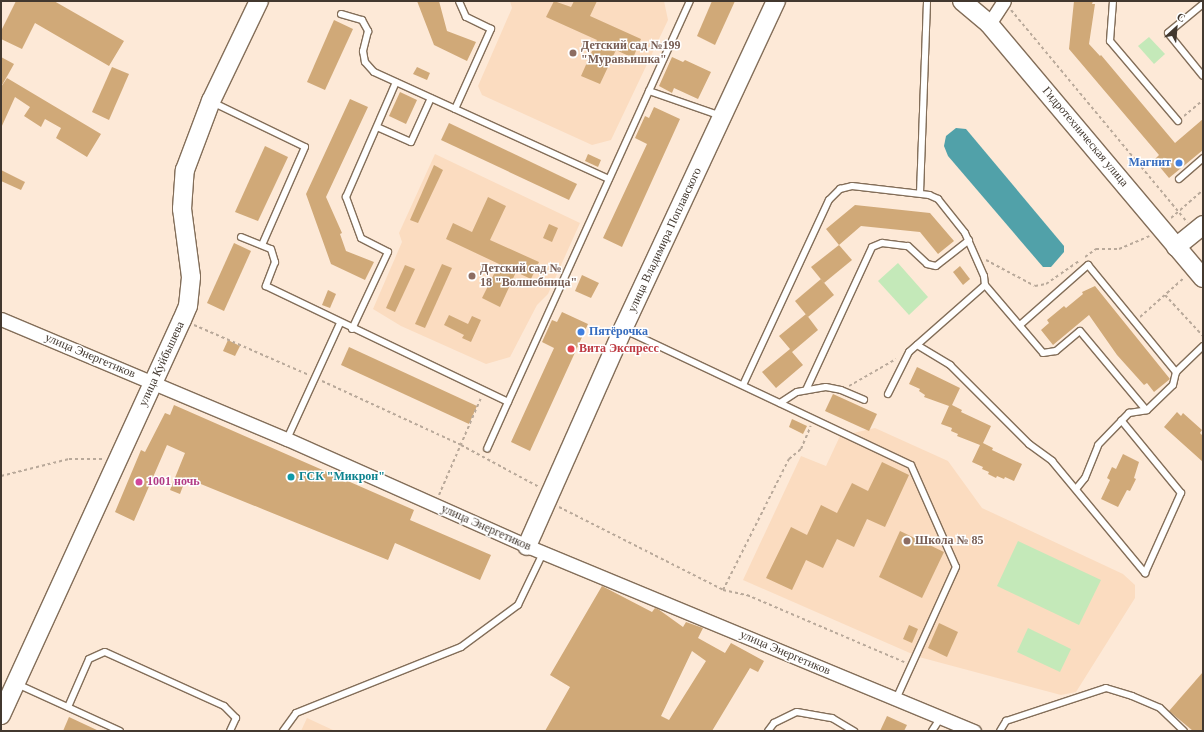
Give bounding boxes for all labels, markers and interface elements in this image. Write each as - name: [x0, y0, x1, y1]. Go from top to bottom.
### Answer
- north arrow: [1156, 8, 1196, 48]
- text: С: [1175, 10, 1187, 24]
- place label: Детский сад №199 "Муравьишка": [581, 39, 680, 67]
- marker: Детский сад №199 "Муравьишка": [568, 48, 578, 58]
- street label: Гидротехническая улица: [1039, 84, 1131, 190]
- place label: Магнит: [1129, 156, 1171, 170]
- marker: Магнит: [1174, 158, 1184, 168]
- street label: улица Владимира Поплавского: [625, 165, 705, 315]
- place label: Детский сад № 18 "Волшебница": [480, 262, 577, 290]
- marker: Детский сад № 18 "Волшебница": [467, 271, 477, 281]
- street label: улица Куйбышева: [136, 319, 188, 409]
- place label: Пятёрочка: [589, 325, 648, 339]
- marker: Пятёрочка: [576, 327, 586, 337]
- street label: улица Энергетиков: [43, 330, 137, 382]
- place label: Вита Экспресс: [579, 342, 659, 356]
- marker: Вита Экспресс: [566, 344, 576, 354]
- place label: ГСК "Микрон": [299, 470, 385, 484]
- marker: ГСК "Микрон": [286, 472, 296, 482]
- place label: 1001 ночь: [147, 475, 200, 489]
- marker: 1001 ночь: [134, 477, 144, 487]
- street label: улица Энергетиков: [439, 502, 533, 554]
- place label: Школа № 85: [915, 534, 984, 548]
- marker: Школа № 85: [902, 536, 912, 546]
- street label: улица Энергетиков: [738, 627, 832, 679]

